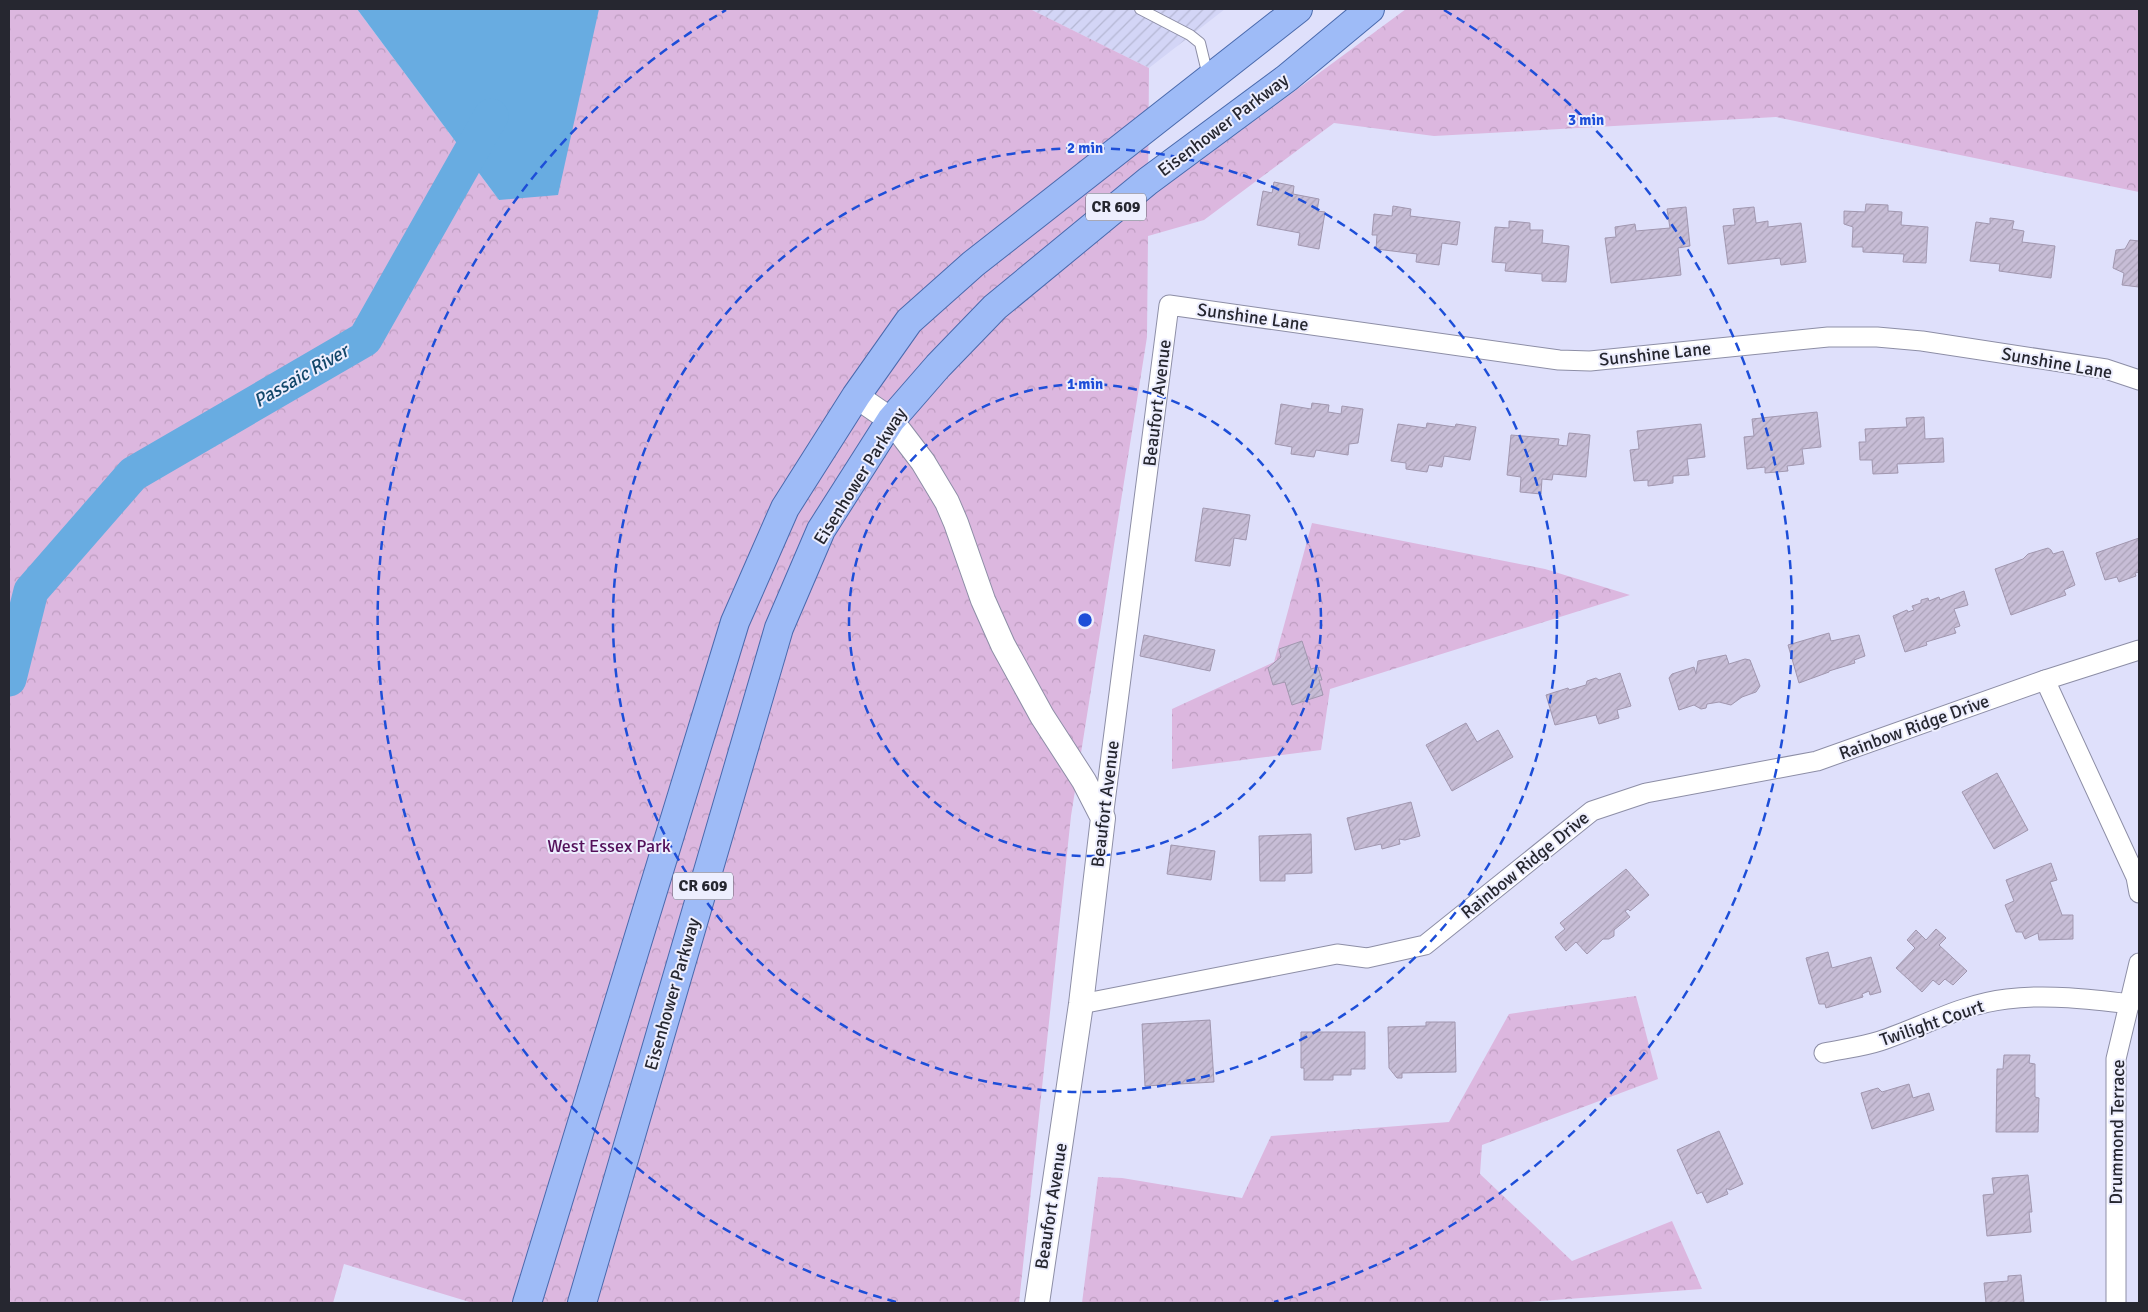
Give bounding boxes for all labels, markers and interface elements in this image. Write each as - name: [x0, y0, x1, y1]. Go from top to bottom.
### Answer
- street label: Eisenhower Parkway: [1153, 68, 1293, 181]
- text: 3 min: [1568, 111, 1604, 129]
- text: 2 min: [1067, 139, 1103, 157]
- road number: CR 609: [1086, 193, 1146, 220]
- street label: Sunshine Lane: [1196, 298, 1310, 336]
- street label: Sunshine Lane: [1598, 337, 1712, 371]
- water label: Passaic River: [249, 338, 355, 413]
- street label: Beaufort Avenue: [1138, 338, 1176, 468]
- street label: Sunshine Lane: [2000, 342, 2114, 384]
- text: 1 min: [1067, 375, 1103, 393]
- street label: Eisenhower Parkway: [809, 403, 911, 549]
- centre of rings: [1076, 611, 1094, 629]
- street label: Rainbow Ridge Drive: [1836, 690, 1992, 764]
- street label: Beaufort Avenue: [1086, 739, 1124, 869]
- street label: Rainbow Ridge Drive: [1457, 807, 1593, 923]
- park label: West Essex Park: [547, 835, 671, 857]
- road number: CR 609: [673, 872, 733, 899]
- street label: Eisenhower Parkway: [640, 915, 704, 1073]
- street label: Twilight Court: [1877, 995, 1987, 1051]
- street label: Drummond Terrace: [2105, 1059, 2129, 1205]
- street label: Beaufort Avenue: [1030, 1141, 1072, 1271]

